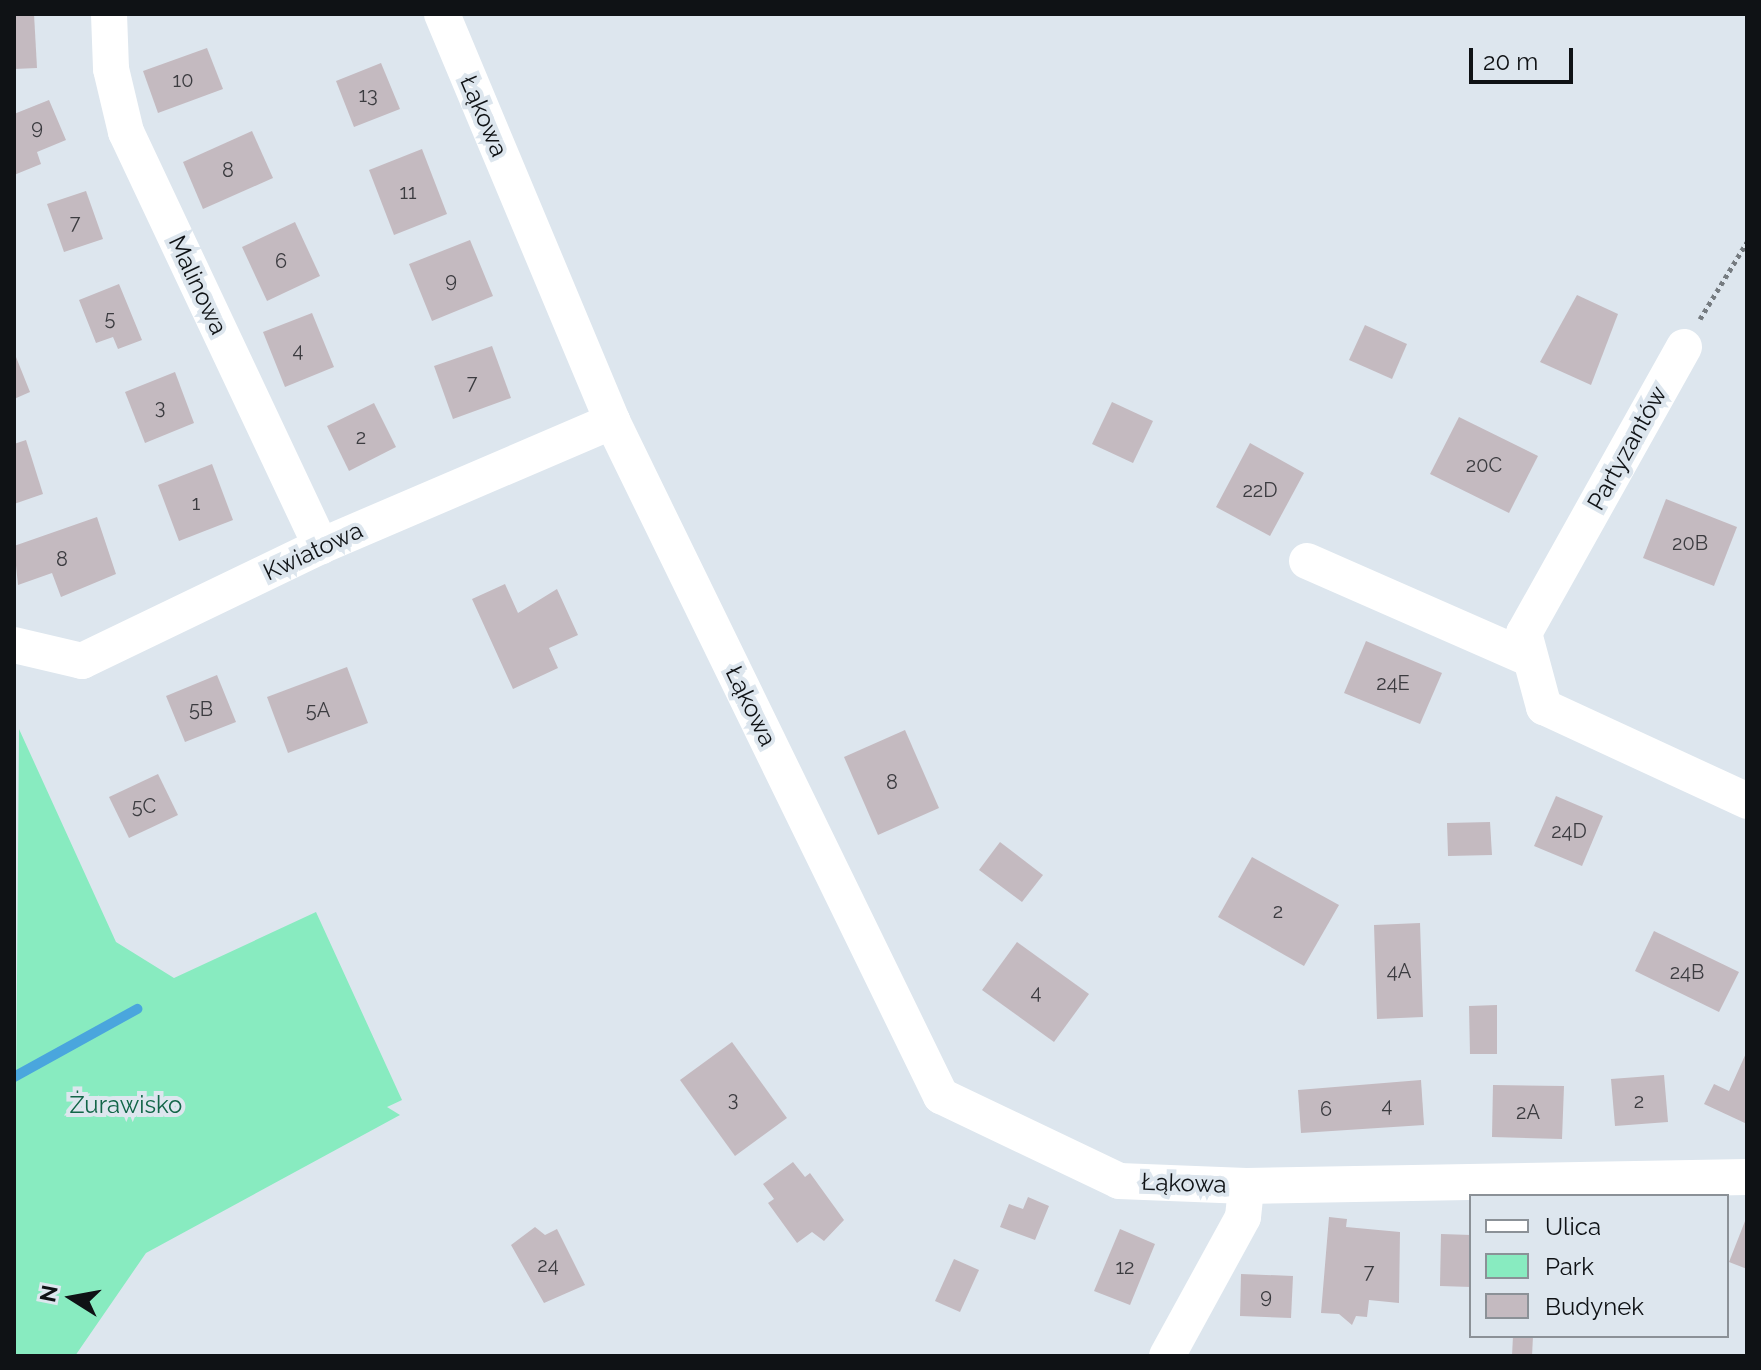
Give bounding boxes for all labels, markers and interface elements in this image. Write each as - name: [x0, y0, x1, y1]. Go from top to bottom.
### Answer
- scale bar: [1473, 32, 1577, 82]
- text: 20 m: [1483, 47, 1538, 76]
- house number: 10: [173, 68, 193, 92]
- street label: Łąkowa: [454, 71, 514, 161]
- house number: 13: [358, 83, 378, 107]
- house number: 9: [31, 115, 43, 139]
- house number: 8: [222, 158, 234, 182]
- house number: 11: [399, 180, 417, 204]
- house number: 7: [70, 210, 80, 234]
- street label: Malinowa: [163, 231, 233, 339]
- house number: 6: [275, 249, 287, 273]
- house number: 9: [445, 268, 457, 292]
- house number: 5: [105, 306, 115, 330]
- house number: 4: [293, 338, 303, 362]
- house number: 7: [467, 370, 477, 394]
- street label: Partyzantów: [1581, 381, 1673, 515]
- house number: 3: [155, 395, 165, 419]
- house number: 2: [356, 425, 366, 449]
- house number: 20C: [1466, 453, 1502, 477]
- house number: 22D: [1242, 478, 1278, 502]
- house number: 1: [192, 491, 200, 515]
- street label: Kwiatowa: [259, 515, 367, 587]
- house number: 20B: [1672, 531, 1708, 555]
- house number: 8: [56, 547, 68, 571]
- street label: Łąkowa: [719, 661, 783, 751]
- house number: 24E: [1376, 671, 1410, 695]
- house number: 5B: [189, 697, 213, 721]
- house number: 5A: [306, 698, 330, 722]
- house number: 8: [886, 770, 898, 794]
- house number: 5C: [132, 794, 156, 818]
- house number: 24D: [1551, 819, 1587, 843]
- house number: 2: [1273, 899, 1283, 923]
- house number: 4A: [1387, 959, 1411, 983]
- house number: 24B: [1670, 960, 1704, 984]
- house number: 4: [1031, 980, 1041, 1004]
- house number: 3: [728, 1087, 738, 1111]
- house number: 2: [1634, 1089, 1644, 1113]
- park label: Żurawisko: [70, 1091, 182, 1119]
- house number: 4: [1382, 1093, 1392, 1117]
- house number: 6: [1320, 1097, 1332, 1121]
- house number: 2A: [1516, 1100, 1540, 1124]
- street label: Łąkowa: [1141, 1167, 1227, 1199]
- legend: [1469, 1194, 1729, 1338]
- text: Ulica: [1545, 1212, 1601, 1241]
- text: Park: [1545, 1252, 1594, 1281]
- house number: 24: [537, 1253, 559, 1277]
- house number: 12: [1116, 1255, 1134, 1279]
- north arrow: [32, 1258, 112, 1338]
- house number: 7: [1364, 1259, 1374, 1283]
- text: N: [34, 1283, 63, 1304]
- house number: 9: [1260, 1284, 1272, 1308]
- text: Budynek: [1545, 1292, 1644, 1321]

